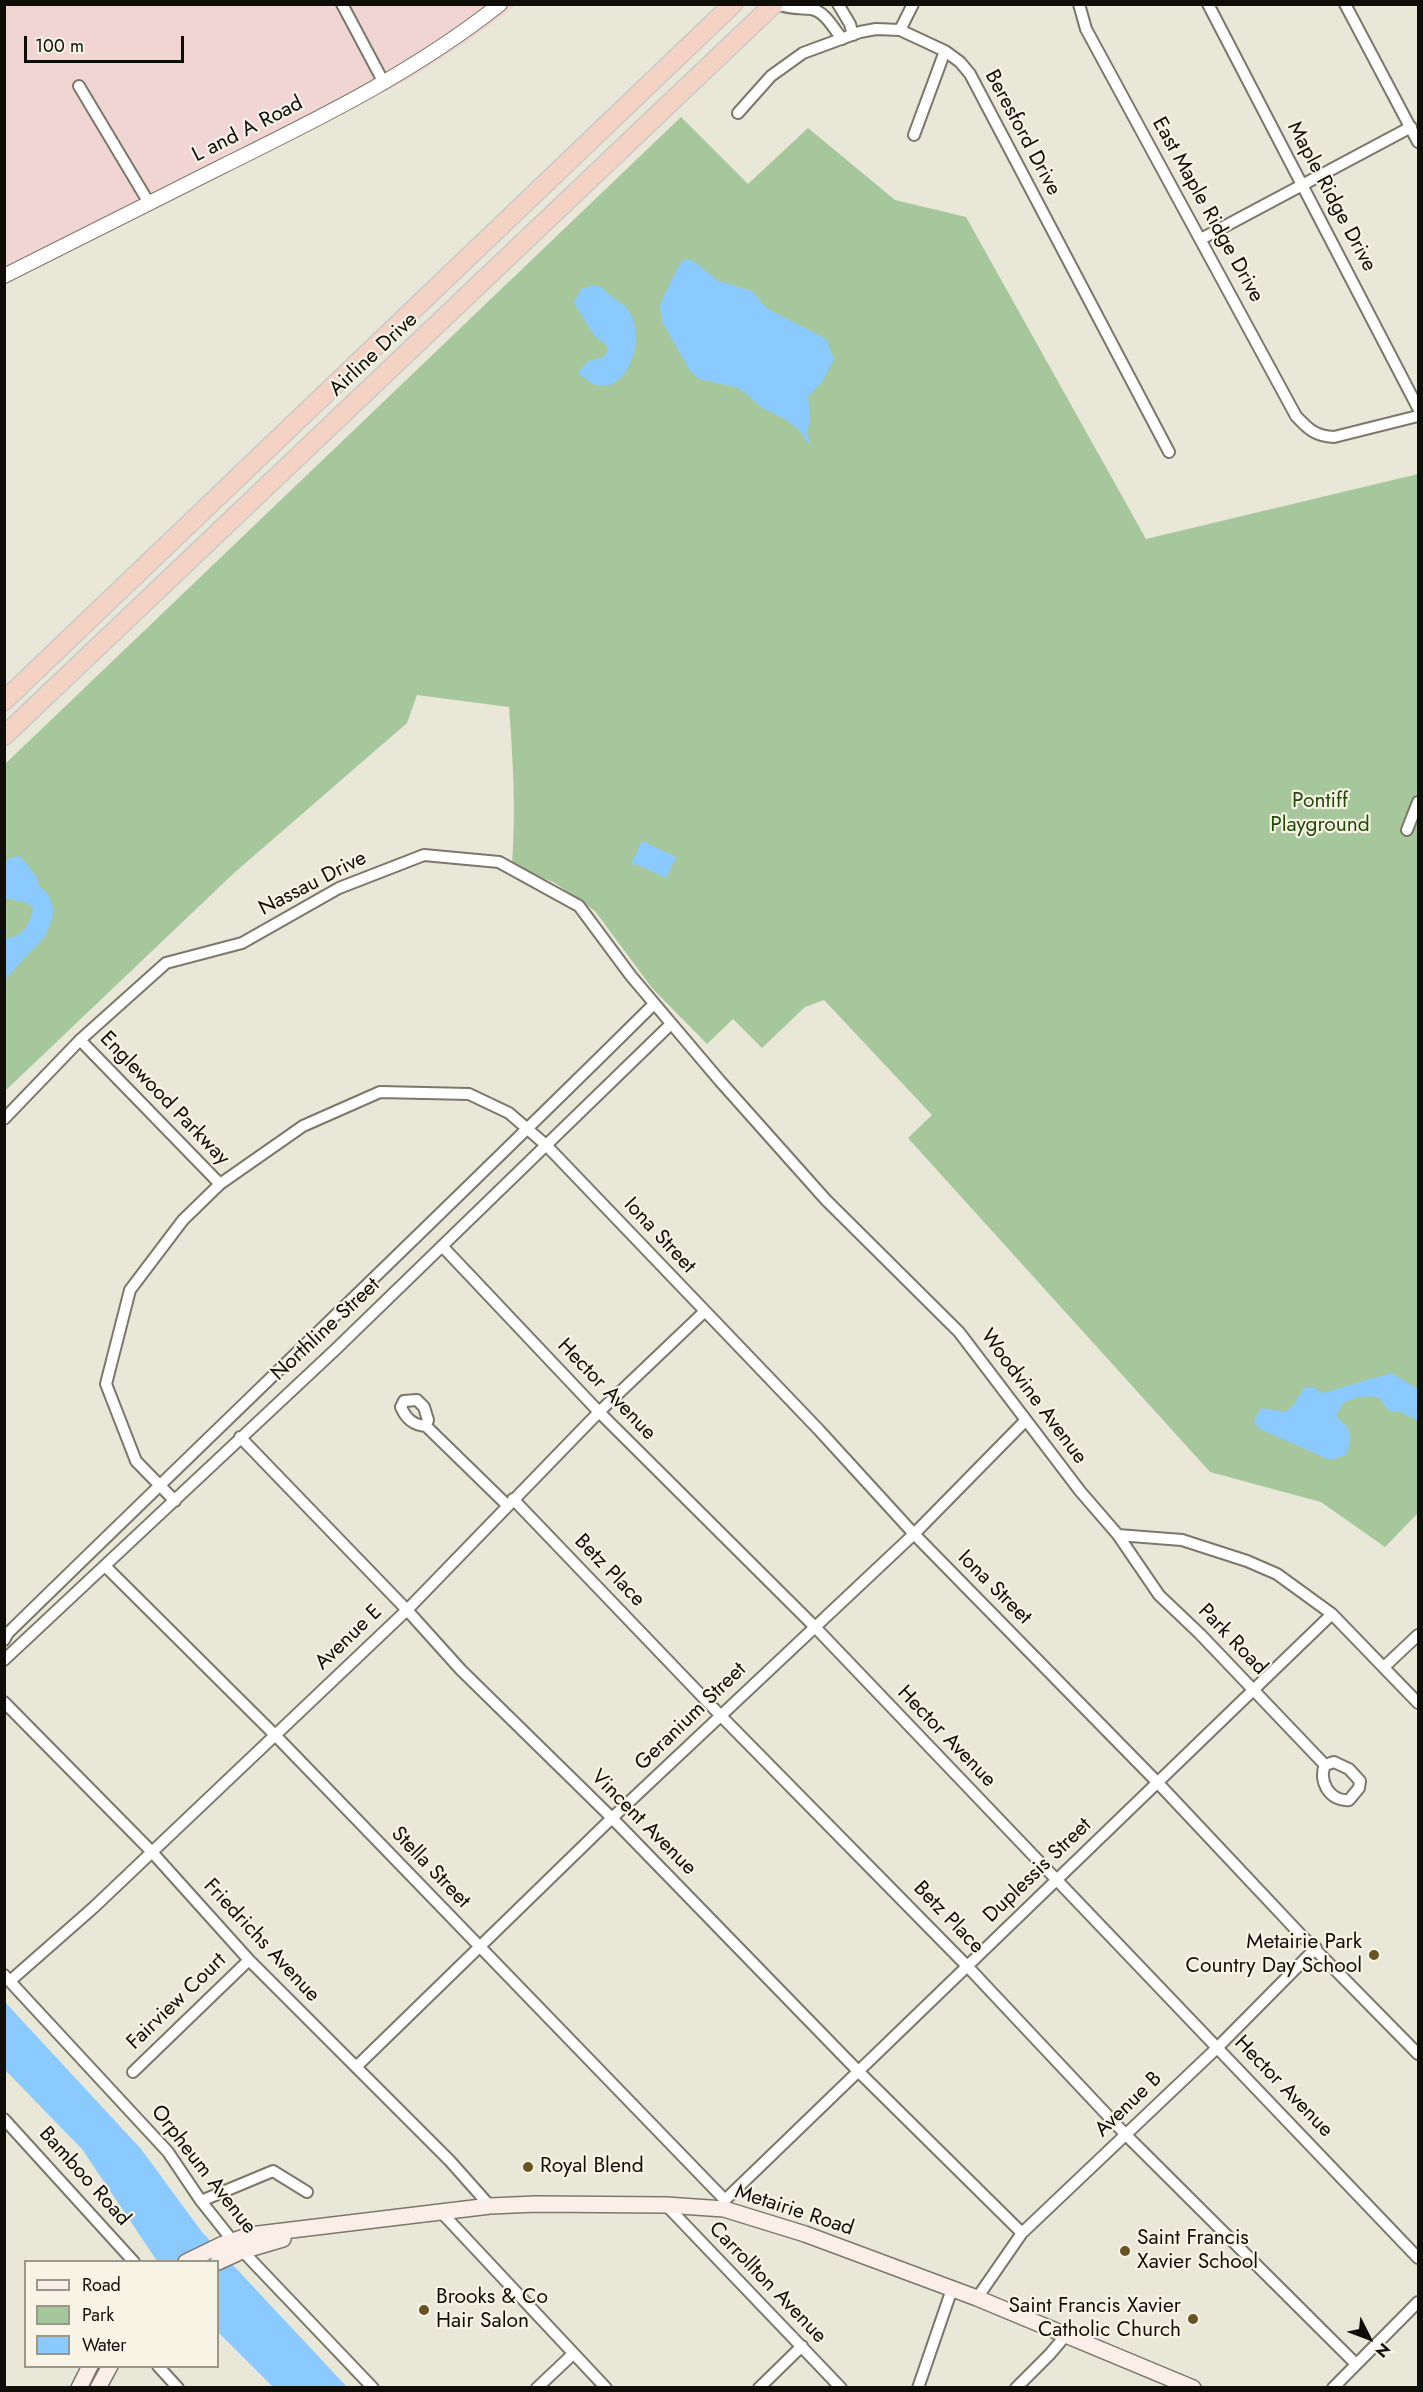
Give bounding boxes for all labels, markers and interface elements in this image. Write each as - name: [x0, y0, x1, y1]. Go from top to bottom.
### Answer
- scale bar: [27, 24, 188, 62]
- text: 100 m: [35, 33, 84, 59]
- street label: Beresford Drive: [978, 66, 1066, 200]
- street label: L and A Road: [189, 91, 307, 169]
- street label: East Maple Ridge Drive: [1146, 113, 1268, 307]
- street label: Maple Ridge Drive: [1281, 118, 1381, 276]
- street label: Airline Drive: [325, 308, 423, 402]
- park label: Pontiff Playground: [1270, 789, 1370, 839]
- street label: Nassau Drive: [255, 846, 371, 922]
- street label: Englewood Parkway: [94, 1027, 234, 1171]
- street label: Iona Street: [618, 1193, 700, 1279]
- street label: Northline Street: [266, 1273, 386, 1387]
- street label: Woodvine Avenue: [974, 1325, 1092, 1469]
- street label: Hector Avenue: [551, 1334, 661, 1446]
- street label: Betz Place: [568, 1530, 650, 1612]
- street label: Iona Street: [952, 1546, 1036, 1630]
- street label: Park Road: [1192, 1599, 1272, 1681]
- street label: Avenue E: [310, 1600, 388, 1676]
- street label: Geranium Street: [630, 1658, 752, 1776]
- street label: Hector Avenue: [891, 1681, 1001, 1793]
- street label: Vincent Avenue: [585, 1765, 701, 1881]
- street label: Duplessis Street: [979, 1813, 1097, 1929]
- street label: Stella Street: [385, 1822, 475, 1914]
- street label: Friedrichs Avenue: [197, 1874, 325, 2008]
- street label: Betz Place: [907, 1877, 989, 1959]
- place label: Metairie Park Country Day School: [1186, 1930, 1362, 1980]
- street label: Fairview Court: [122, 1948, 232, 2056]
- marker: Metairie Park Country Day School: [1367, 1948, 1381, 1962]
- street label: Hector Avenue: [1228, 2031, 1338, 2143]
- street label: Avenue B: [1090, 2067, 1168, 2143]
- street label: Orpheum Avenue: [145, 2100, 261, 2240]
- street label: Bamboo Road: [33, 2122, 135, 2232]
- place label: Royal Blend: [540, 2154, 644, 2180]
- marker: Royal Blend: [521, 2160, 535, 2174]
- street label: Metairie Road: [731, 2180, 857, 2242]
- street label: Carrollton Avenue: [703, 2217, 831, 2349]
- place label: Saint Francis Xavier School: [1137, 2226, 1258, 2276]
- marker: Saint Francis Xavier School: [1118, 2244, 1132, 2258]
- legend: [24, 2260, 219, 2368]
- text: Road: [82, 2272, 121, 2298]
- place label: Brooks & Co Hair Salon: [436, 2285, 548, 2335]
- place label: Saint Francis Xavier Catholic Church: [1009, 2294, 1181, 2344]
- text: Park: [82, 2302, 114, 2328]
- marker: Brooks & Co Hair Salon: [417, 2303, 431, 2317]
- north arrow: [1339, 2308, 1399, 2368]
- marker: Saint Francis Xavier Catholic Church: [1186, 2312, 1200, 2326]
- text: Water: [82, 2332, 126, 2358]
- text: N: [1370, 2338, 1396, 2363]

